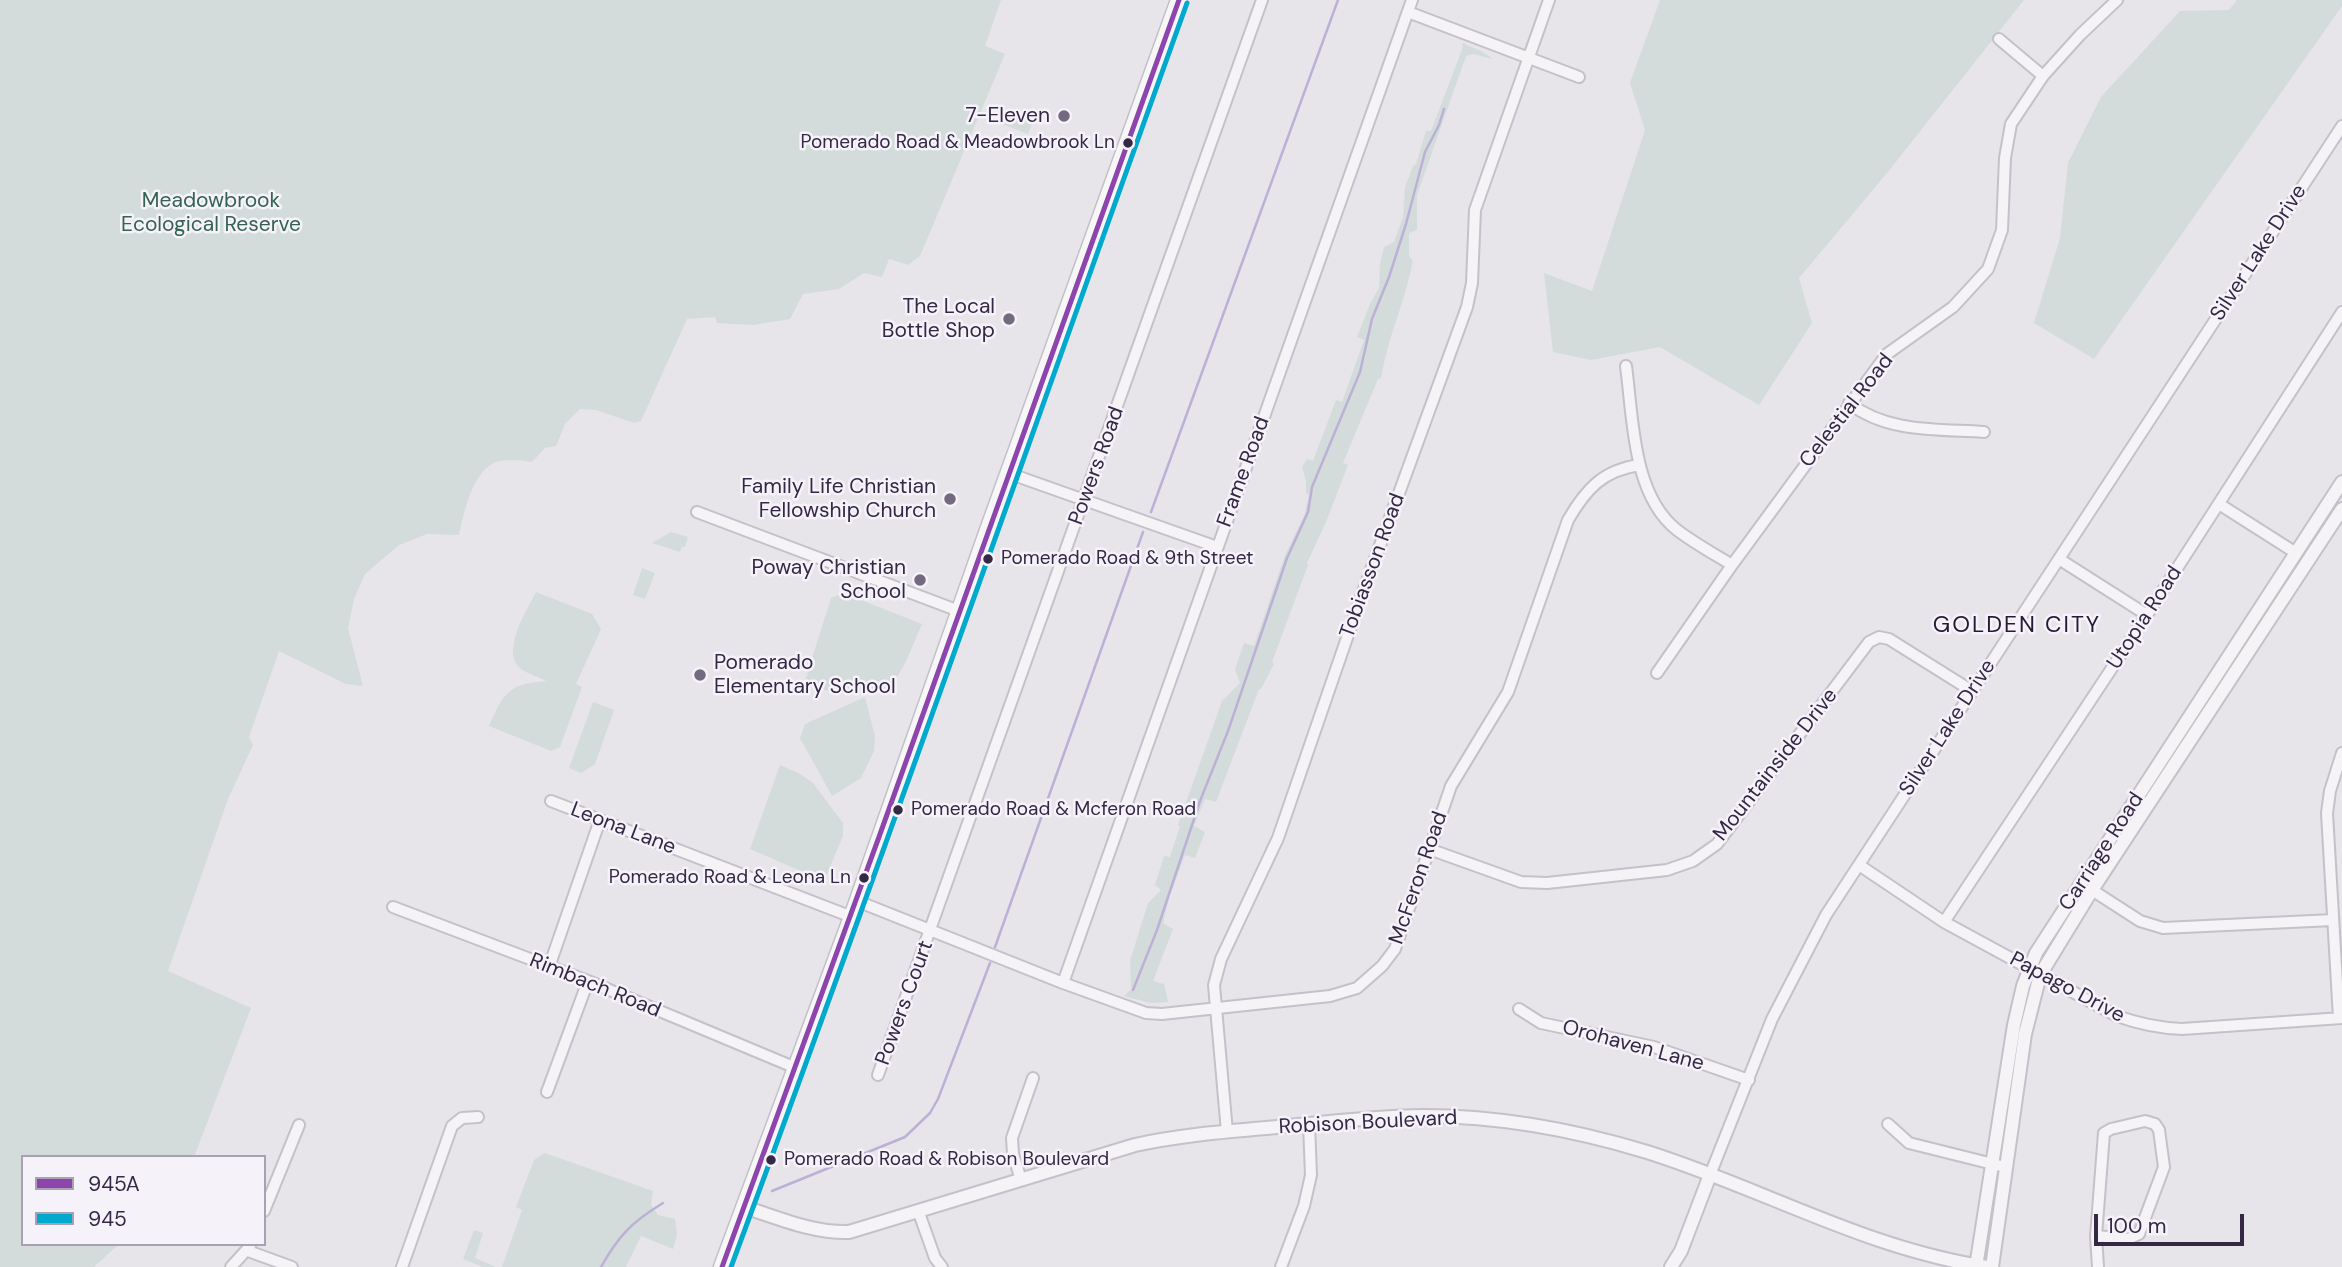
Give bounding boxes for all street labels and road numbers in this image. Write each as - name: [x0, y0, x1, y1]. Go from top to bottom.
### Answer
- street label: Silver Lake Drive: [2206, 180, 2312, 326]
- street label: Celestial Road: [1795, 349, 1899, 473]
- street label: Powers Road: [1064, 403, 1130, 529]
- street label: Frame Road: [1212, 413, 1276, 531]
- street label: Tobiasson Road: [1335, 490, 1411, 642]
- street label: Utopia Road: [2102, 562, 2188, 674]
- street label: Silver Lake Drive: [1895, 655, 2001, 801]
- street label: Mountainside Drive: [1709, 684, 1843, 846]
- street label: Carriage Road: [2054, 788, 2150, 916]
- street label: Leona Lane: [567, 797, 679, 861]
- street label: McFeron Road: [1385, 808, 1453, 948]
- street label: Powers Court: [871, 937, 939, 1069]
- street label: Papago Drive: [2005, 947, 2129, 1029]
- street label: Rimbach Road: [526, 948, 664, 1024]
- street label: Orohaven Lane: [1559, 1015, 1707, 1077]
- street label: Robison Boulevard: [1278, 1106, 1458, 1140]

